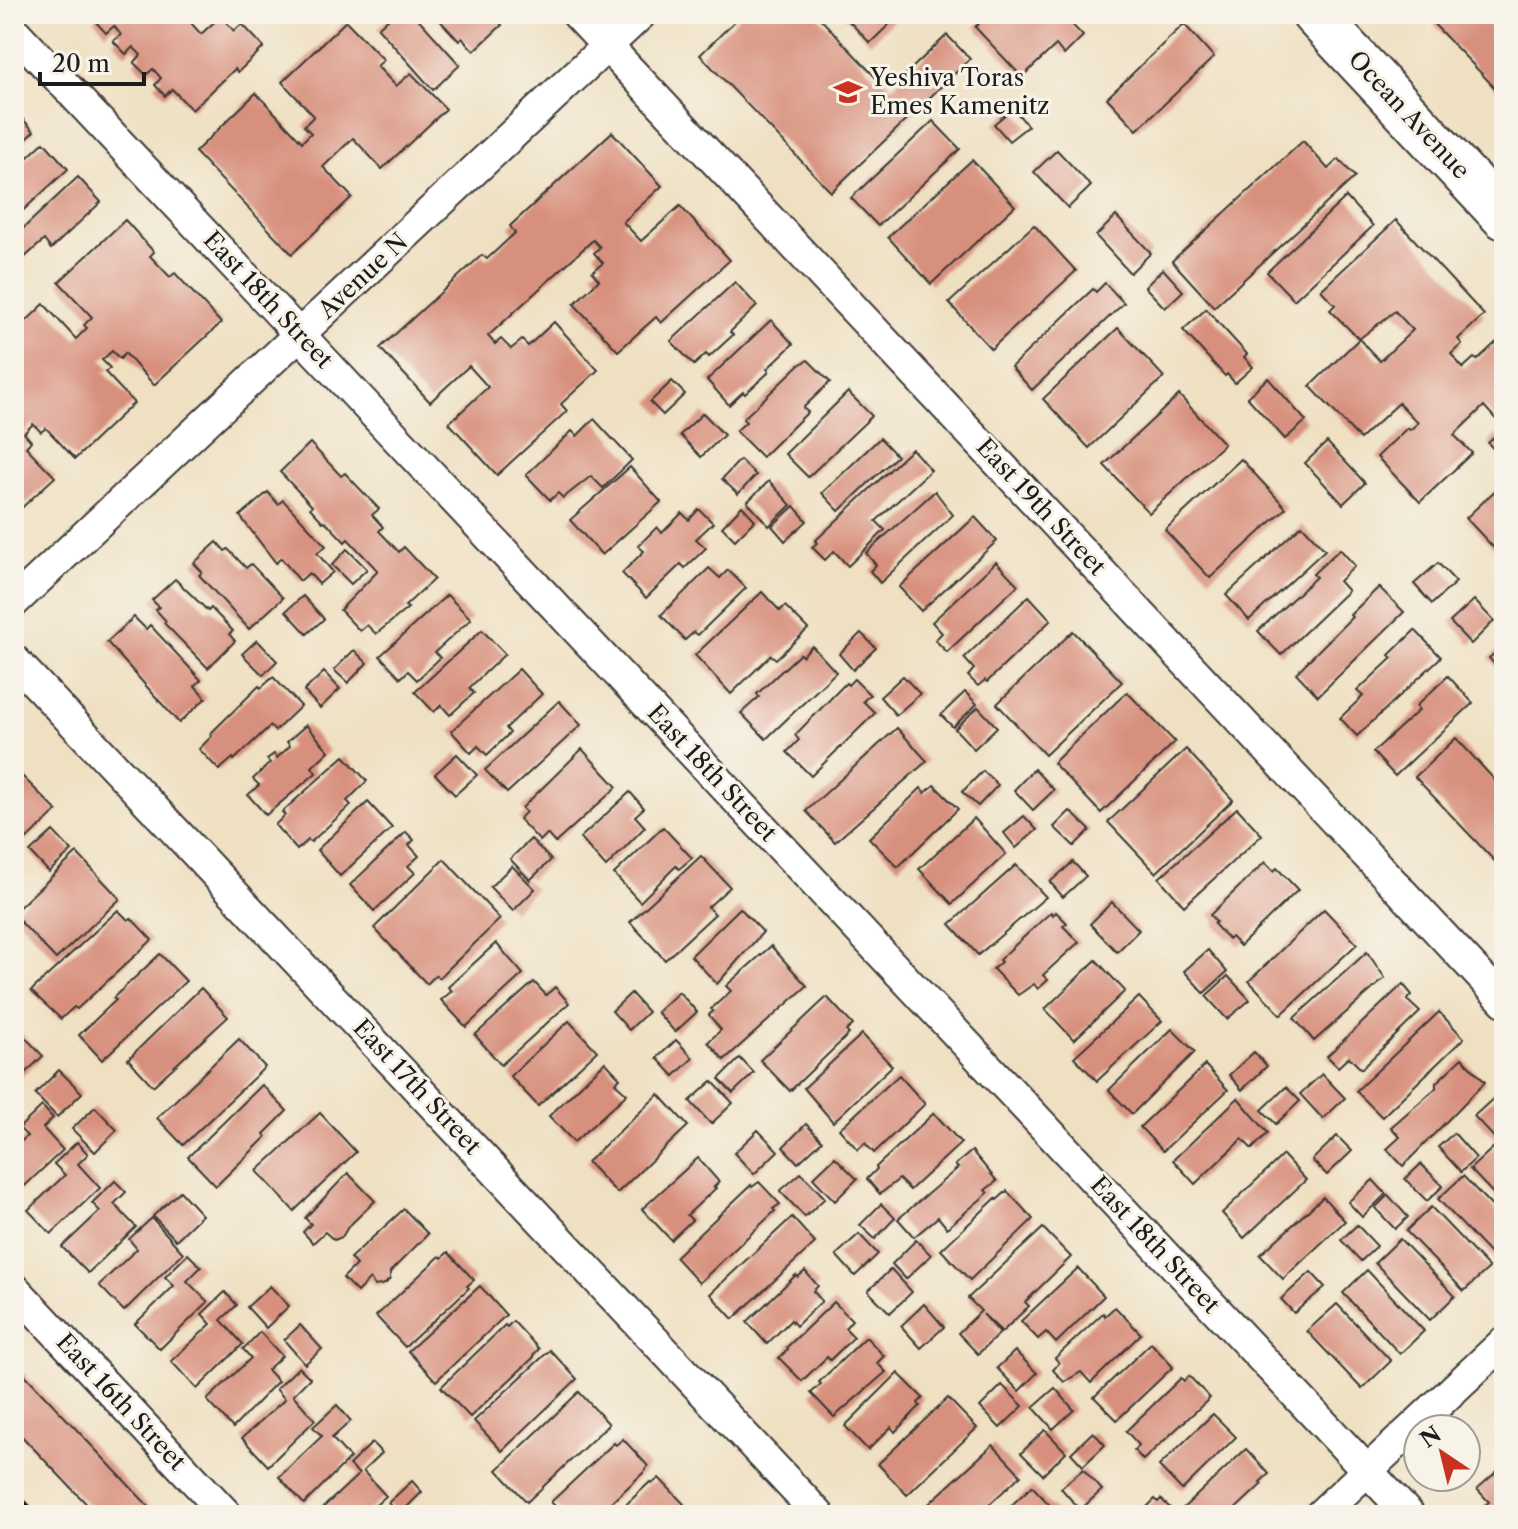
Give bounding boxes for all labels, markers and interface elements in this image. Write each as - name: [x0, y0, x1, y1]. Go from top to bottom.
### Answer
- scale bar: [40, 36, 144, 86]
- street label: Ocean Avenue: [1343, 45, 1476, 185]
- text: 20 m: [52, 49, 110, 78]
- place label: Yeshiva Toras Emes Kamenitz: [869, 63, 1050, 120]
- school or university icon: Yeshiva Toras Emes Kamenitz: [833, 77, 863, 107]
- street label: East 18th Street: [198, 225, 340, 375]
- street label: Avenue N: [311, 227, 413, 325]
- street label: East 19th Street: [971, 432, 1112, 581]
- street label: East 18th Street: [642, 698, 784, 848]
- street label: East 17th Street: [347, 1013, 488, 1161]
- street label: East 18th Street: [1085, 1170, 1227, 1320]
- street label: East 16th Street: [51, 1327, 192, 1476]
- north arrow: [1402, 1413, 1482, 1493]
- text: N: [1415, 1420, 1446, 1454]

